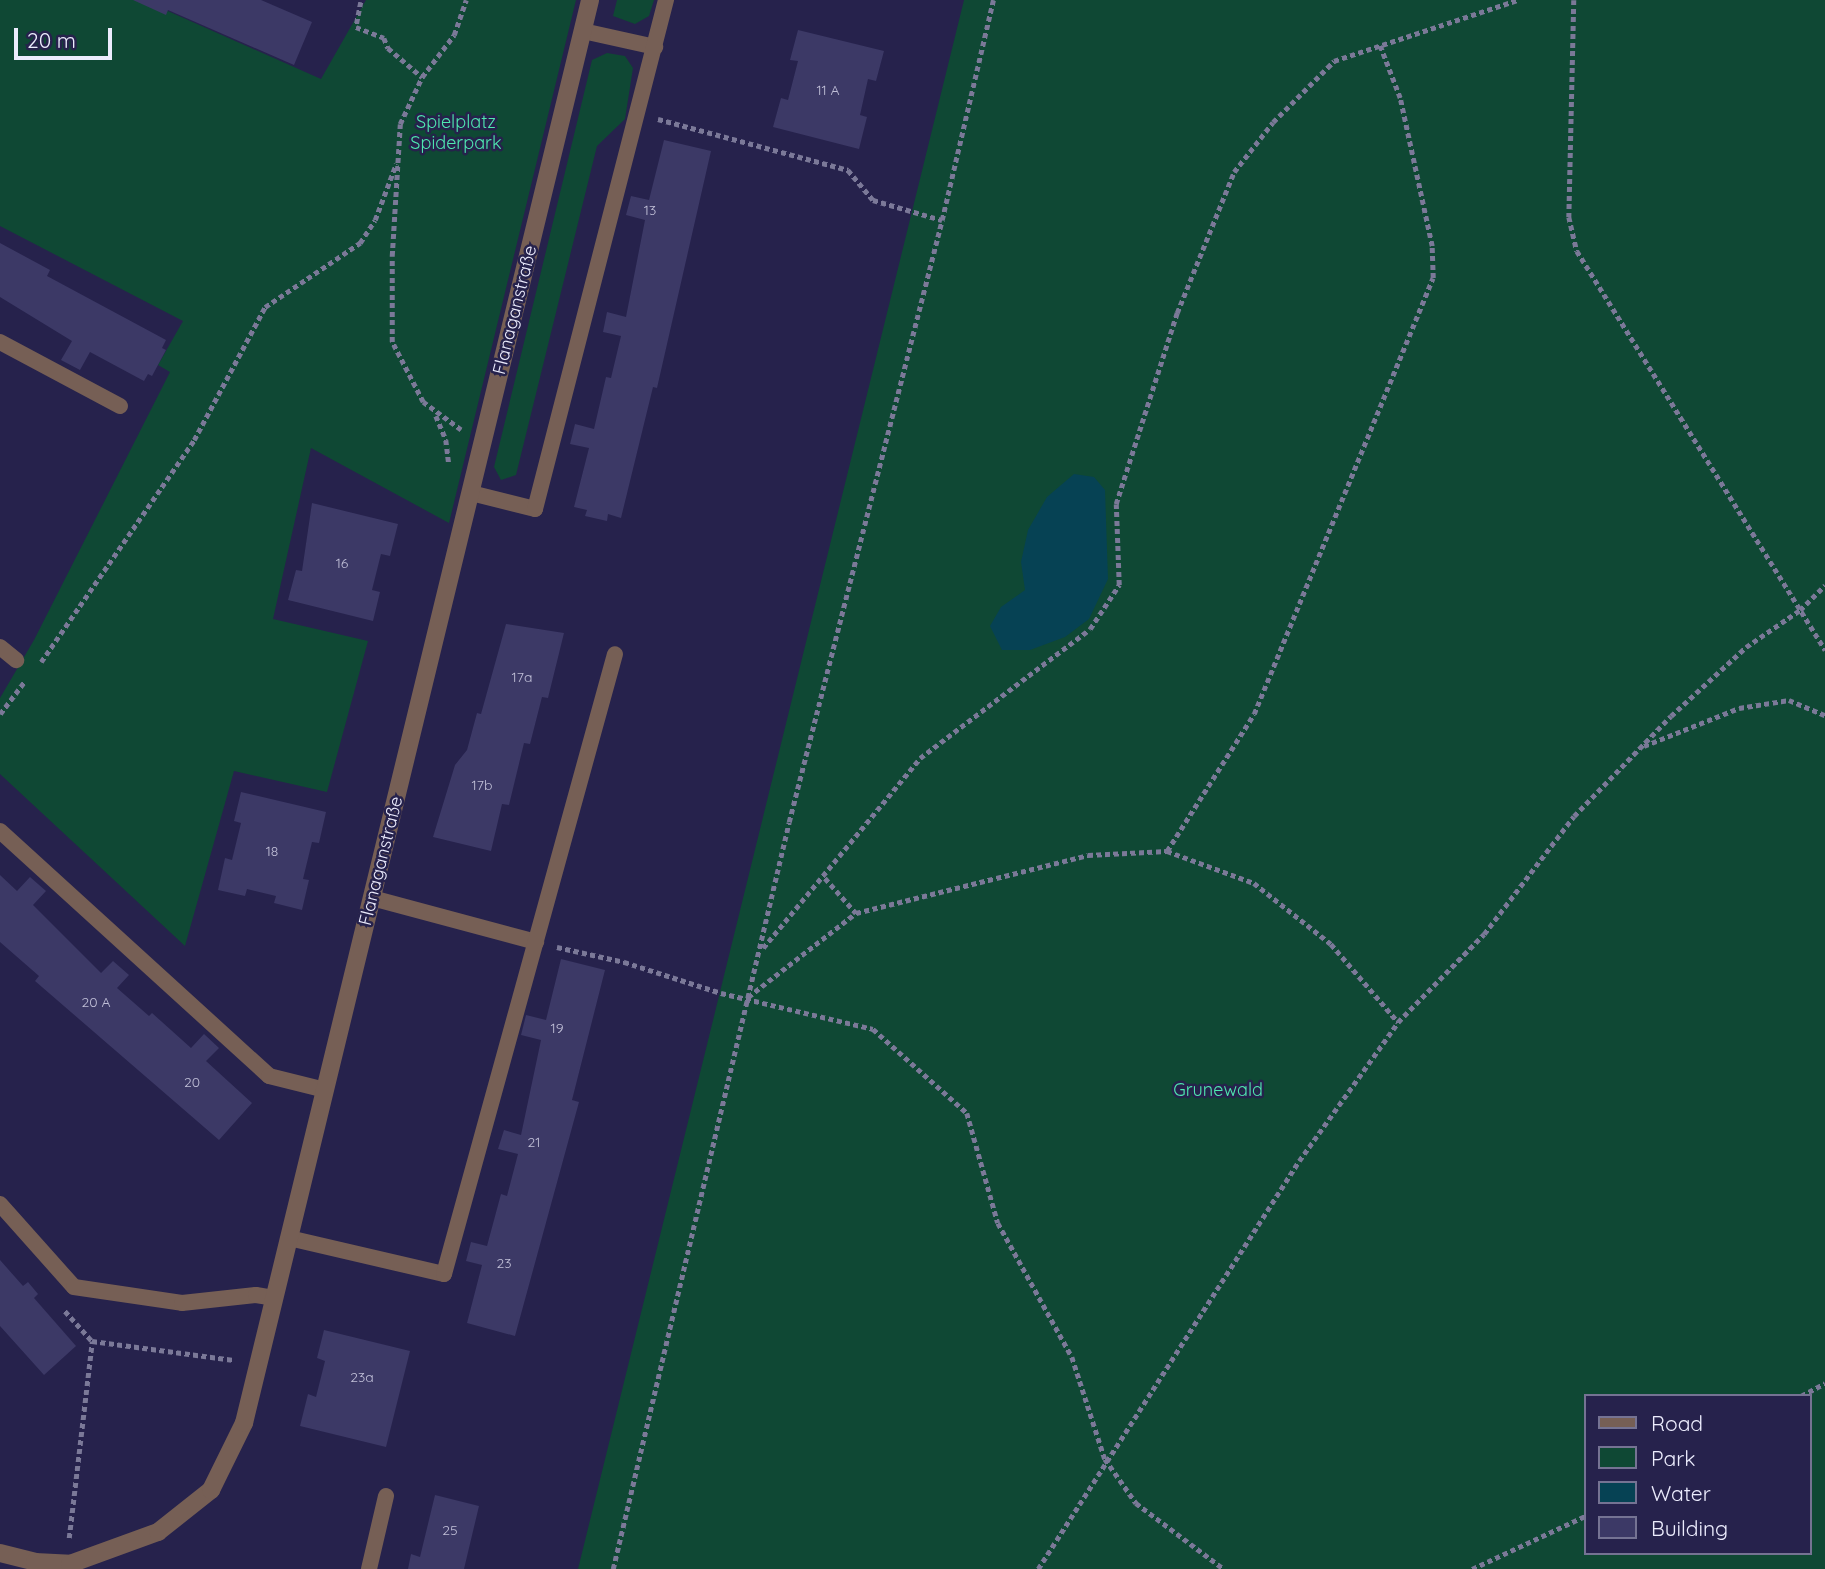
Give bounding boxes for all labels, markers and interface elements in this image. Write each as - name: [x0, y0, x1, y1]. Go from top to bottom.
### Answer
- scale bar: [18, 14, 116, 58]
- text: 20 m: [27, 27, 76, 53]
- house number: 11 A: [816, 82, 840, 98]
- park label: Spielplatz Spiderpark: [410, 112, 502, 154]
- house number: 13: [644, 202, 656, 218]
- street label: Flanaganstraße: [489, 243, 541, 377]
- house number: 16: [336, 555, 348, 571]
- house number: 17a: [512, 669, 532, 685]
- house number: 17b: [472, 777, 492, 793]
- street label: Flanaganstraße: [355, 794, 407, 928]
- house number: 18: [266, 843, 278, 859]
- house number: 20 A: [82, 994, 110, 1010]
- house number: 19: [551, 1020, 563, 1036]
- house number: 20: [184, 1074, 200, 1090]
- park label: Grunewald: [1173, 1079, 1263, 1101]
- house number: 21: [528, 1134, 540, 1150]
- house number: 23: [496, 1255, 512, 1271]
- house number: 23a: [350, 1369, 374, 1385]
- legend: [1584, 1394, 1811, 1555]
- text: Road: [1651, 1410, 1703, 1436]
- text: Park: [1651, 1445, 1695, 1471]
- text: Water: [1651, 1480, 1711, 1506]
- text: Building: [1651, 1515, 1728, 1541]
- house number: 25: [442, 1522, 458, 1538]

